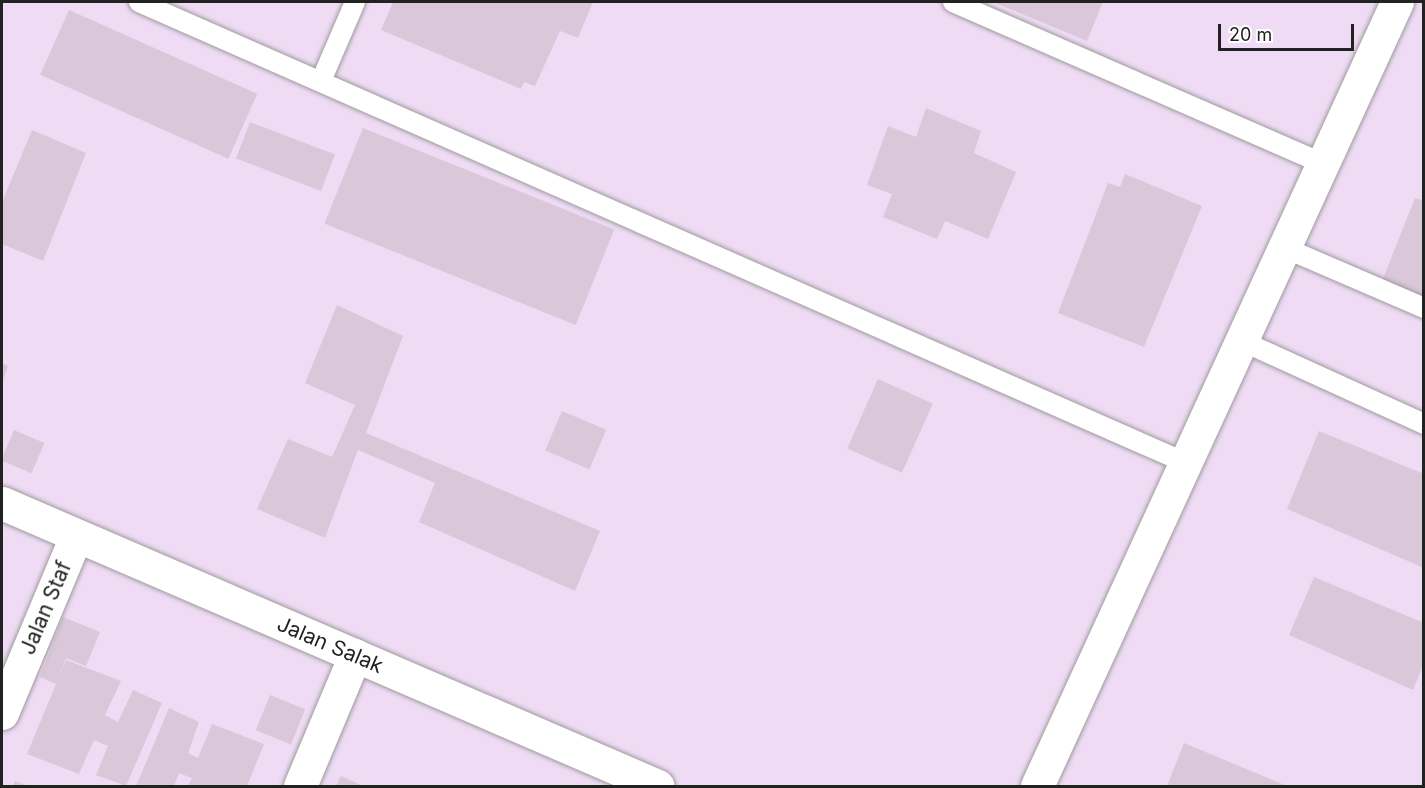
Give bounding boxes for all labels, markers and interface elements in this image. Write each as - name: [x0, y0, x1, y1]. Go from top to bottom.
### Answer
- scale bar: [1221, 12, 1358, 50]
- text: 20 m: [1229, 24, 1272, 45]
- street label: Jalan Staf: [15, 558, 77, 658]
- street label: Jalan Salak: [273, 611, 387, 679]

